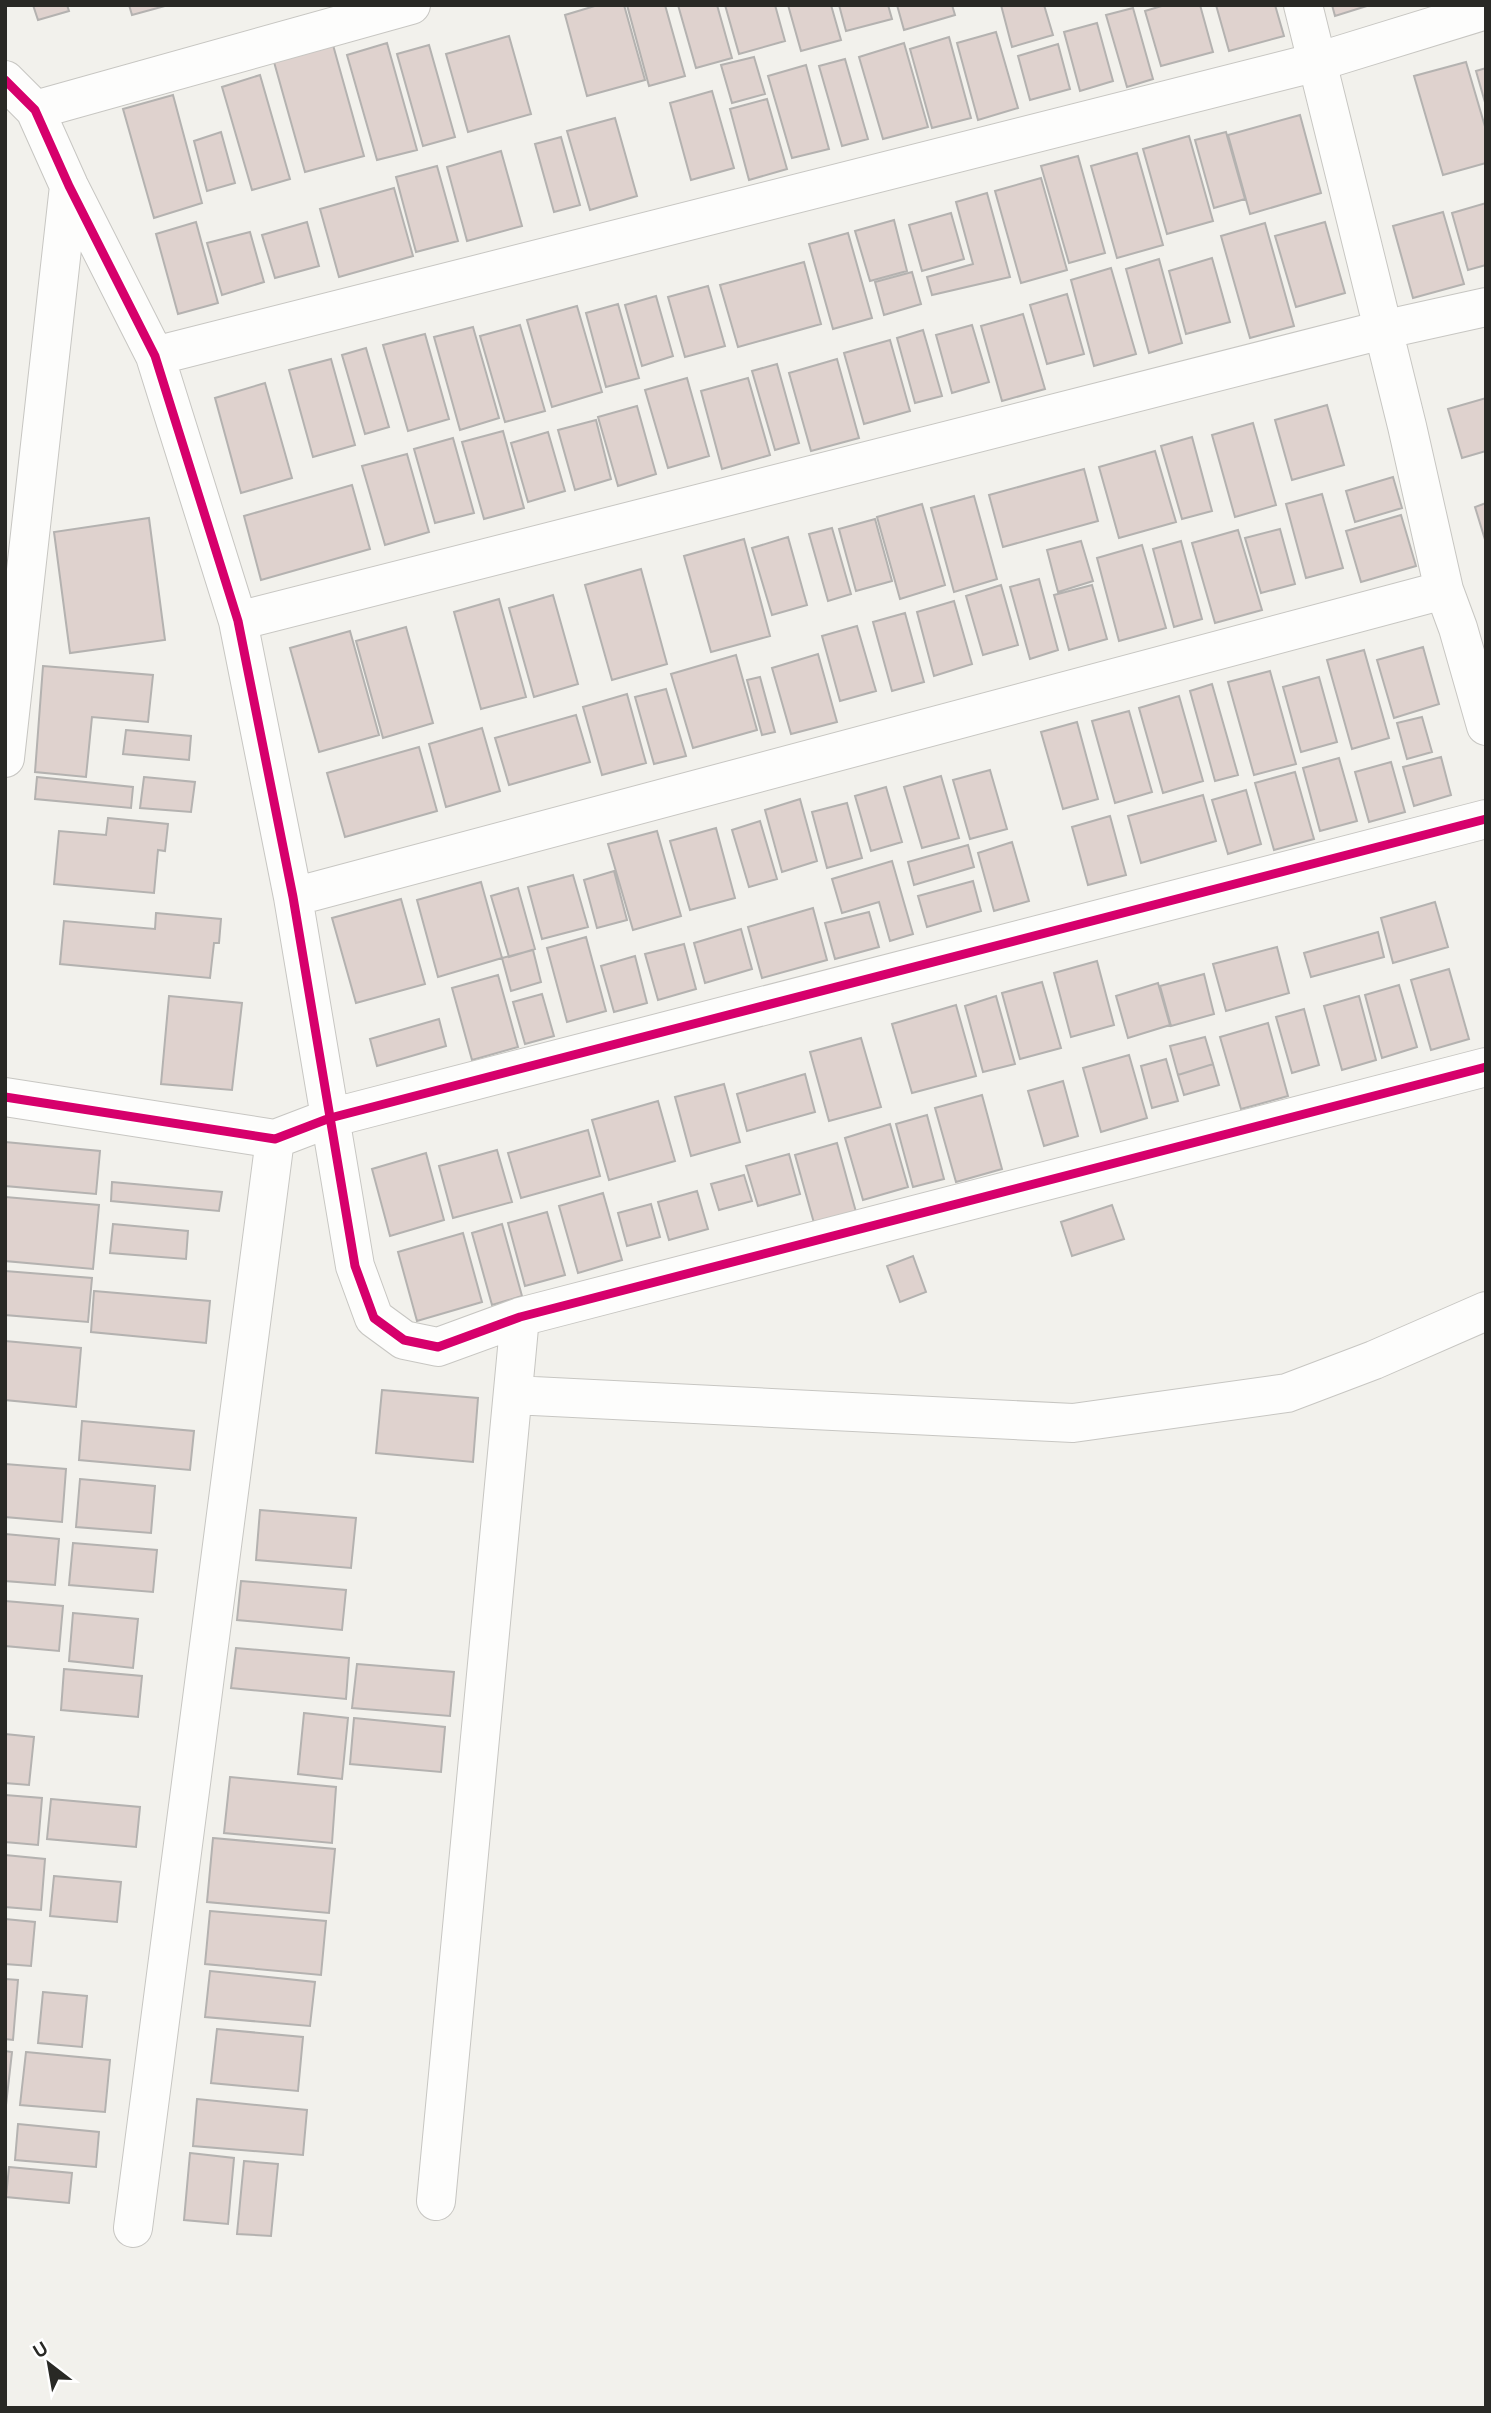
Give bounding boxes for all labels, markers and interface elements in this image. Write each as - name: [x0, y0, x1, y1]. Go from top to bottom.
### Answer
- north arrow: [14, 2329, 84, 2399]
- text: U: [28, 2336, 53, 2364]

